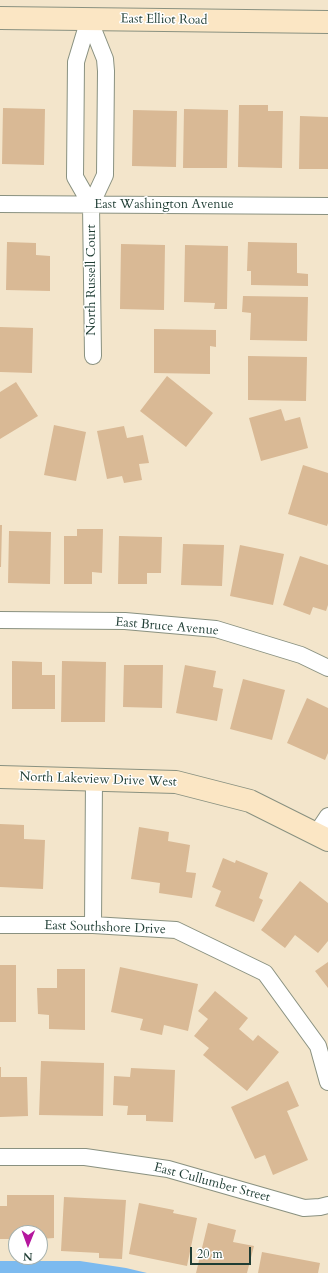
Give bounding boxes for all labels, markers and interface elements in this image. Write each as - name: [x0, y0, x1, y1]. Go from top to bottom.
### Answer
- street label: East Elliot Road: [120, 11, 208, 29]
- street label: East Washington Avenue: [94, 197, 234, 213]
- street label: North Russell Court: [84, 224, 100, 336]
- street label: East Bruce Avenue: [115, 615, 219, 639]
- street label: North Lakeview Drive West: [19, 769, 177, 791]
- street label: East Southshore Drive: [44, 918, 166, 938]
- street label: East Cullumber Street: [152, 1160, 272, 1206]
- north arrow: [8, 1225, 48, 1265]
- scale bar: [192, 1239, 253, 1265]
- text: 20 m: [197, 1246, 223, 1262]
- text: N: [23, 1249, 33, 1264]

